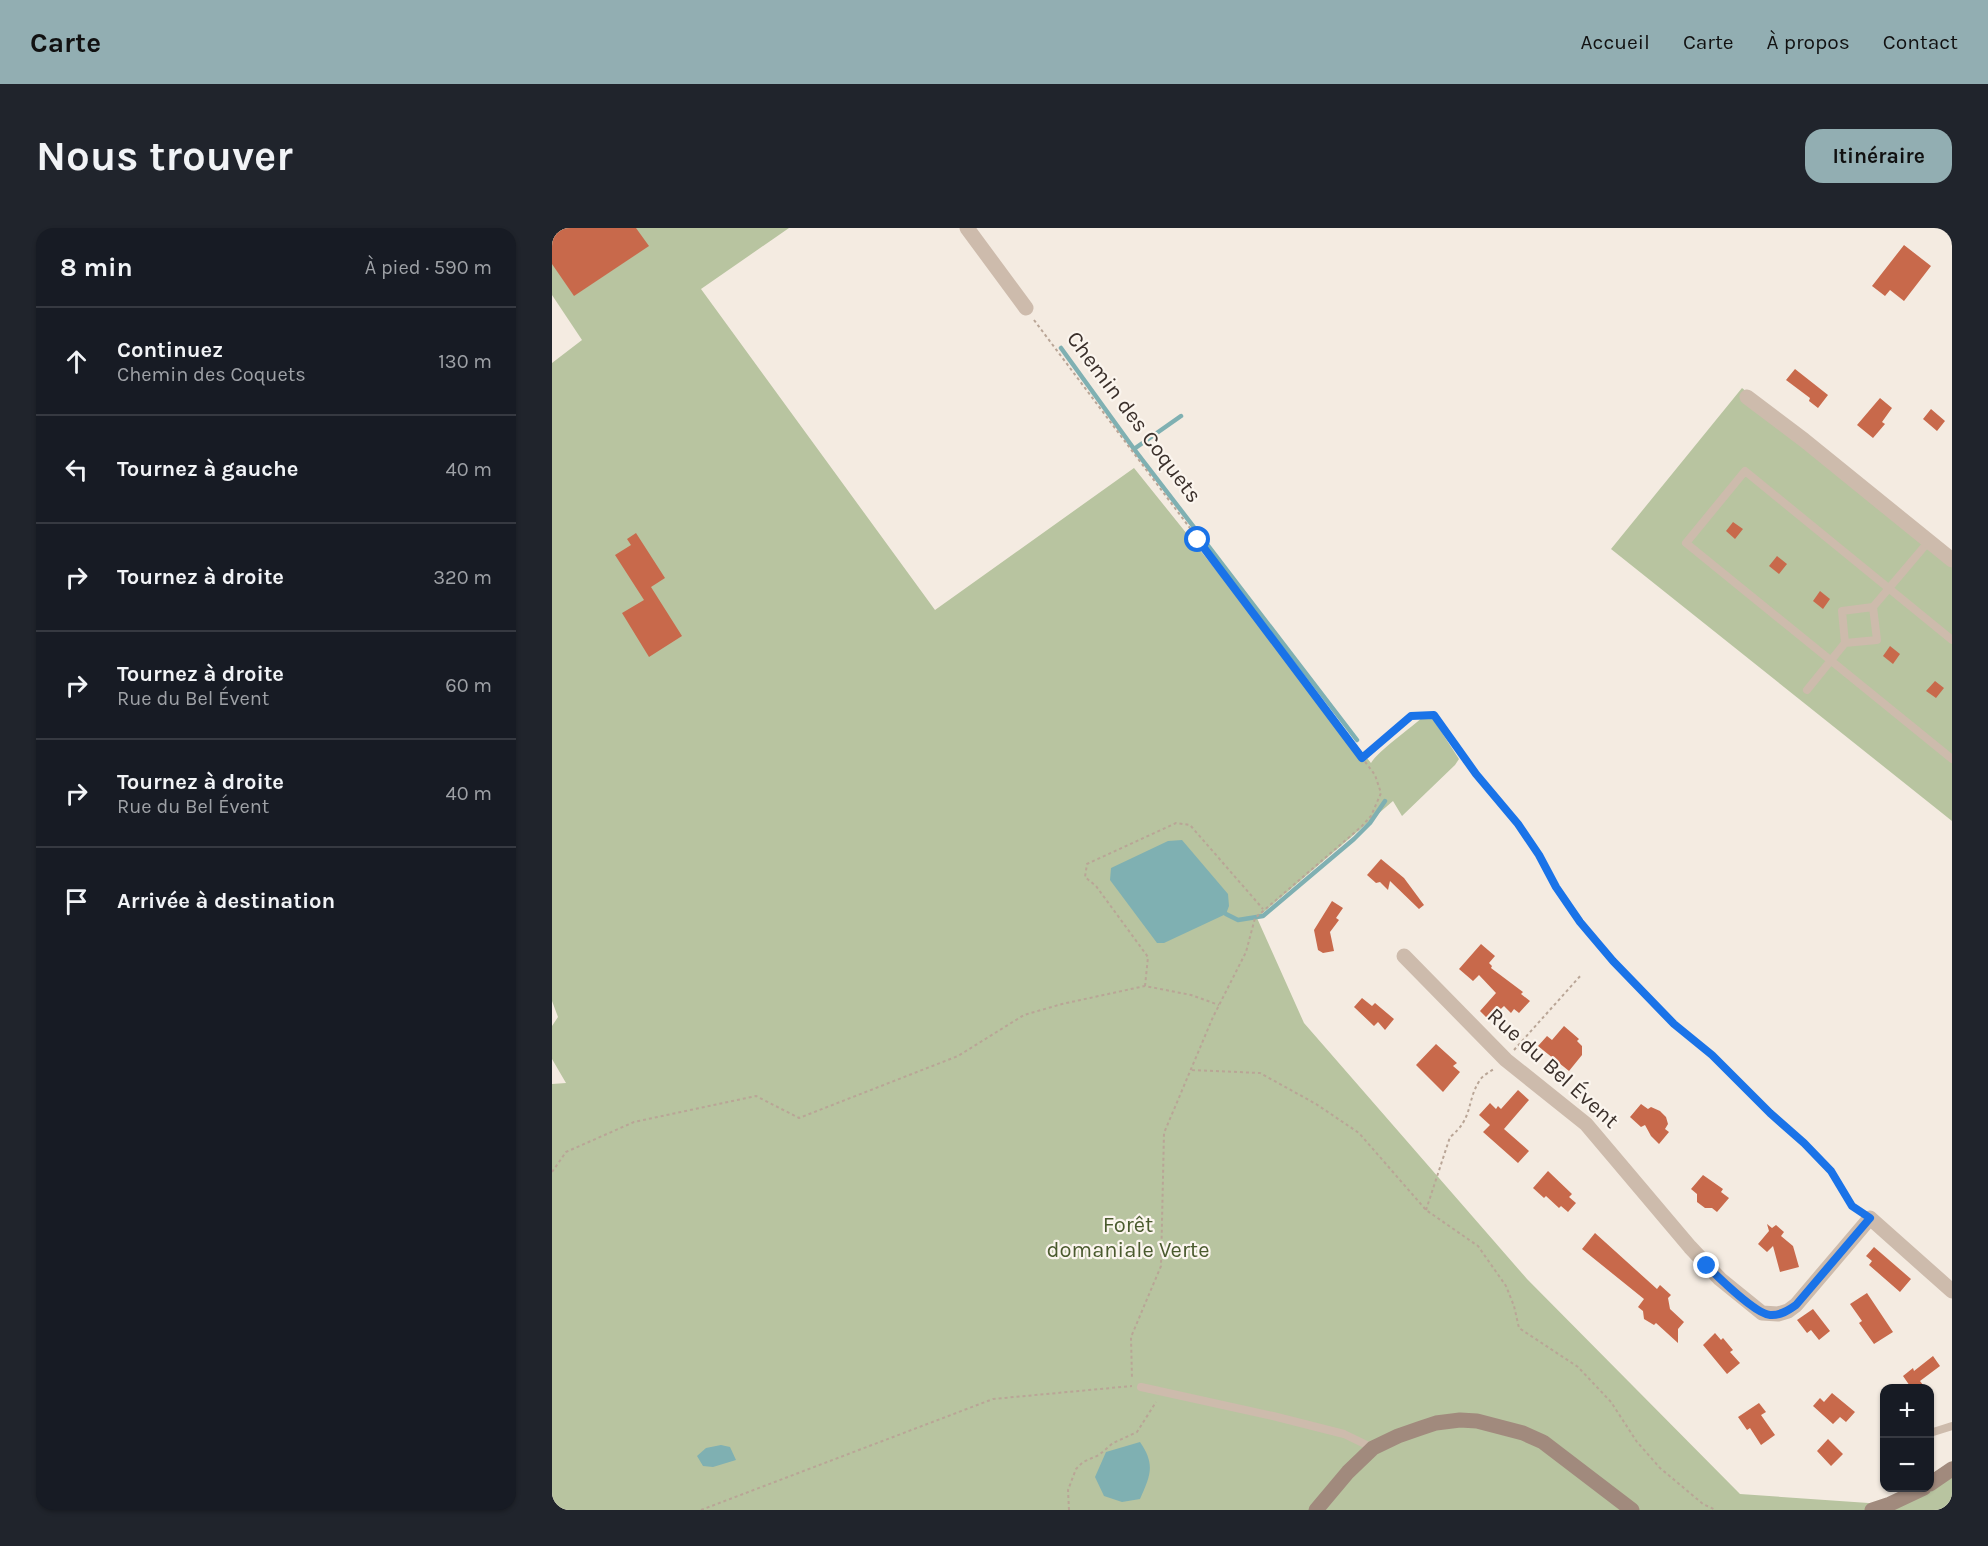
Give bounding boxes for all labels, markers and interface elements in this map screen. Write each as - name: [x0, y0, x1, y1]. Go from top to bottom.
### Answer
- text: Carte: [30, 26, 101, 59]
- text: Accueil: [1581, 30, 1650, 54]
- text: Carte: [1683, 30, 1734, 54]
- text: À propos: [1767, 30, 1850, 54]
- text: Contact: [1883, 30, 1958, 54]
- button: Itinéraire: [1805, 129, 1952, 183]
- text: Nous trouver: [36, 131, 293, 181]
- text: 8 min: [60, 252, 133, 283]
- text: À pied · 590 m: [365, 256, 492, 279]
- street label: Chemin des Coquets: [1061, 326, 1207, 508]
- text: Continuez: [117, 337, 223, 363]
- icon: ahead: [60, 345, 93, 378]
- text: 130 m: [438, 350, 492, 373]
- text: Chemin des Coquets: [117, 363, 306, 386]
- icon: left: [60, 453, 93, 486]
- text: Tournez à gauche: [117, 456, 298, 482]
- text: 40 m: [446, 458, 492, 481]
- route start: [1184, 526, 1210, 552]
- icon: right: [60, 561, 93, 594]
- text: Tournez à droite: [117, 564, 284, 590]
- text: 320 m: [433, 566, 492, 589]
- text: Tournez à droite: [117, 661, 284, 687]
- icon: right: [60, 669, 93, 702]
- text: 60 m: [445, 674, 492, 697]
- text: Rue du Bel Évent: [117, 687, 269, 710]
- text: Tournez à droite: [117, 769, 284, 795]
- icon: right: [60, 777, 93, 810]
- text: 40 m: [446, 782, 492, 805]
- text: Rue du Bel Évent: [117, 795, 269, 818]
- icon: arrive: [60, 885, 93, 918]
- text: Arrivée à destination: [117, 888, 335, 914]
- street label: Rue du Bel Évent: [1482, 1002, 1625, 1134]
- park label: Forêt domaniale Verte: [1047, 1212, 1209, 1263]
- route end: [1693, 1252, 1719, 1278]
- map controls: [1880, 1384, 1934, 1492]
- button: +: [1880, 1384, 1934, 1438]
- button: −: [1880, 1438, 1934, 1492]

